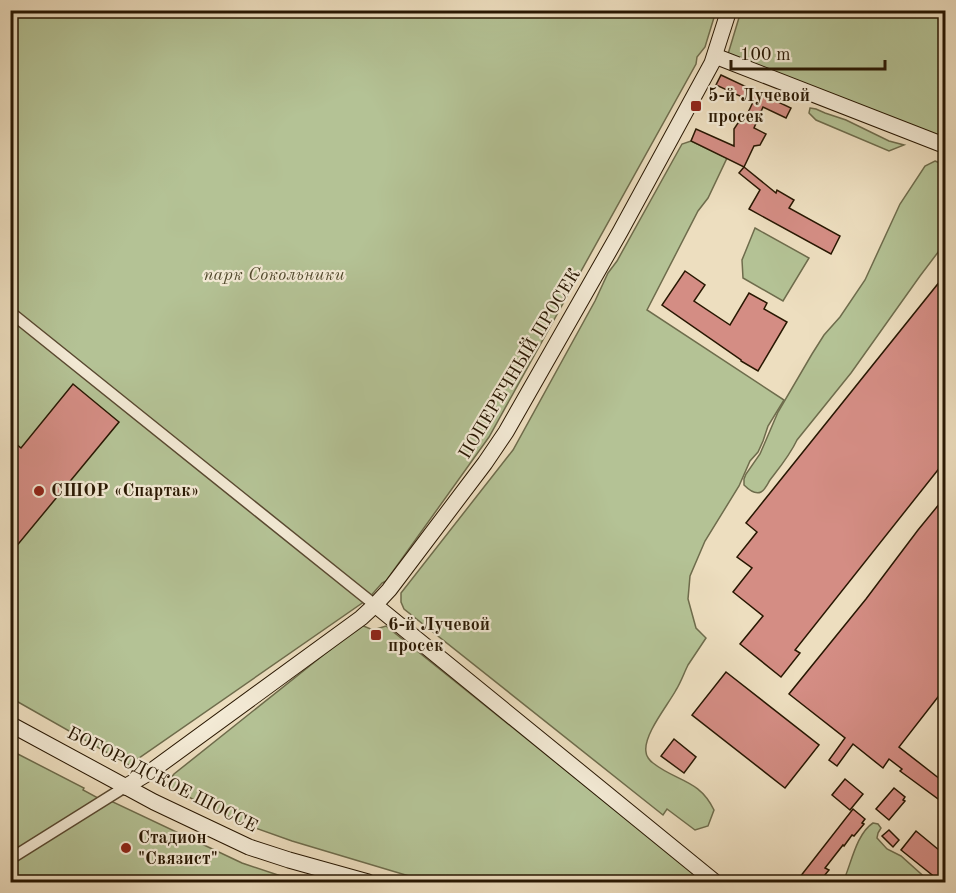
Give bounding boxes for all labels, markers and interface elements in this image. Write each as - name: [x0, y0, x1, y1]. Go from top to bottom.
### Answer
- scale bar: [731, 33, 886, 71]
- text: 100 m: [740, 46, 791, 64]
- place label: 5-й Лучевой просек: [708, 87, 810, 126]
- marker: 5-й Лучевой просек: [689, 99, 703, 113]
- street label: ПОПЕРЕЧНЫЙ ПРОСЕК: [453, 264, 584, 462]
- park label: парк Сокольники: [203, 266, 345, 284]
- place label: СШОР «Спартак»: [51, 482, 199, 500]
- marker: СШОР «Спартак»: [32, 484, 46, 498]
- place label: 6-й Лучевой просек: [388, 616, 490, 655]
- marker: 6-й Лучевой просек: [369, 628, 383, 642]
- street label: БОГОРОДСКОЕ ШОССЕ: [64, 724, 260, 836]
- place label: Стадион "Связист": [138, 829, 218, 868]
- marker: Стадион "Связист": [119, 841, 133, 855]

